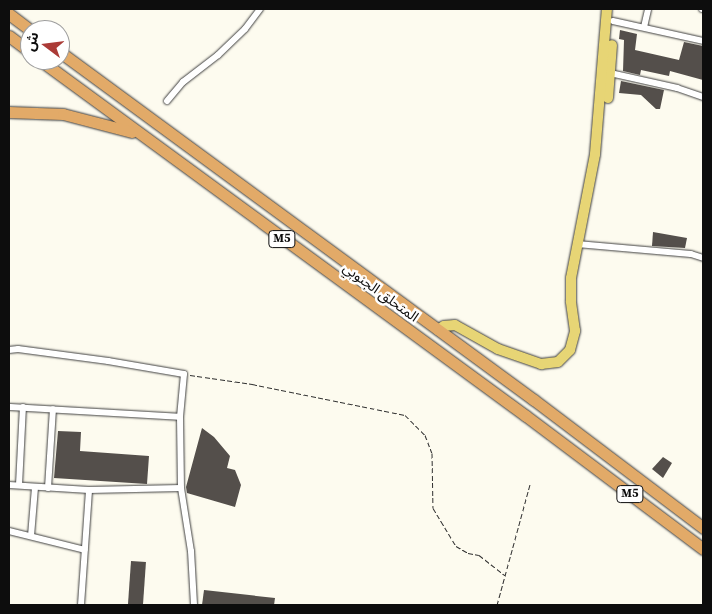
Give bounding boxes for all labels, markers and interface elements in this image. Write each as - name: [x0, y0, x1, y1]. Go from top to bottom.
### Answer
- north arrow: [20, 20, 70, 70]
- text: ش: [19, 30, 44, 53]
- road number: M5: [268, 230, 296, 248]
- street label: المتحلق الجنوبي: [340, 259, 422, 325]
- road number: M5: [616, 484, 644, 504]

